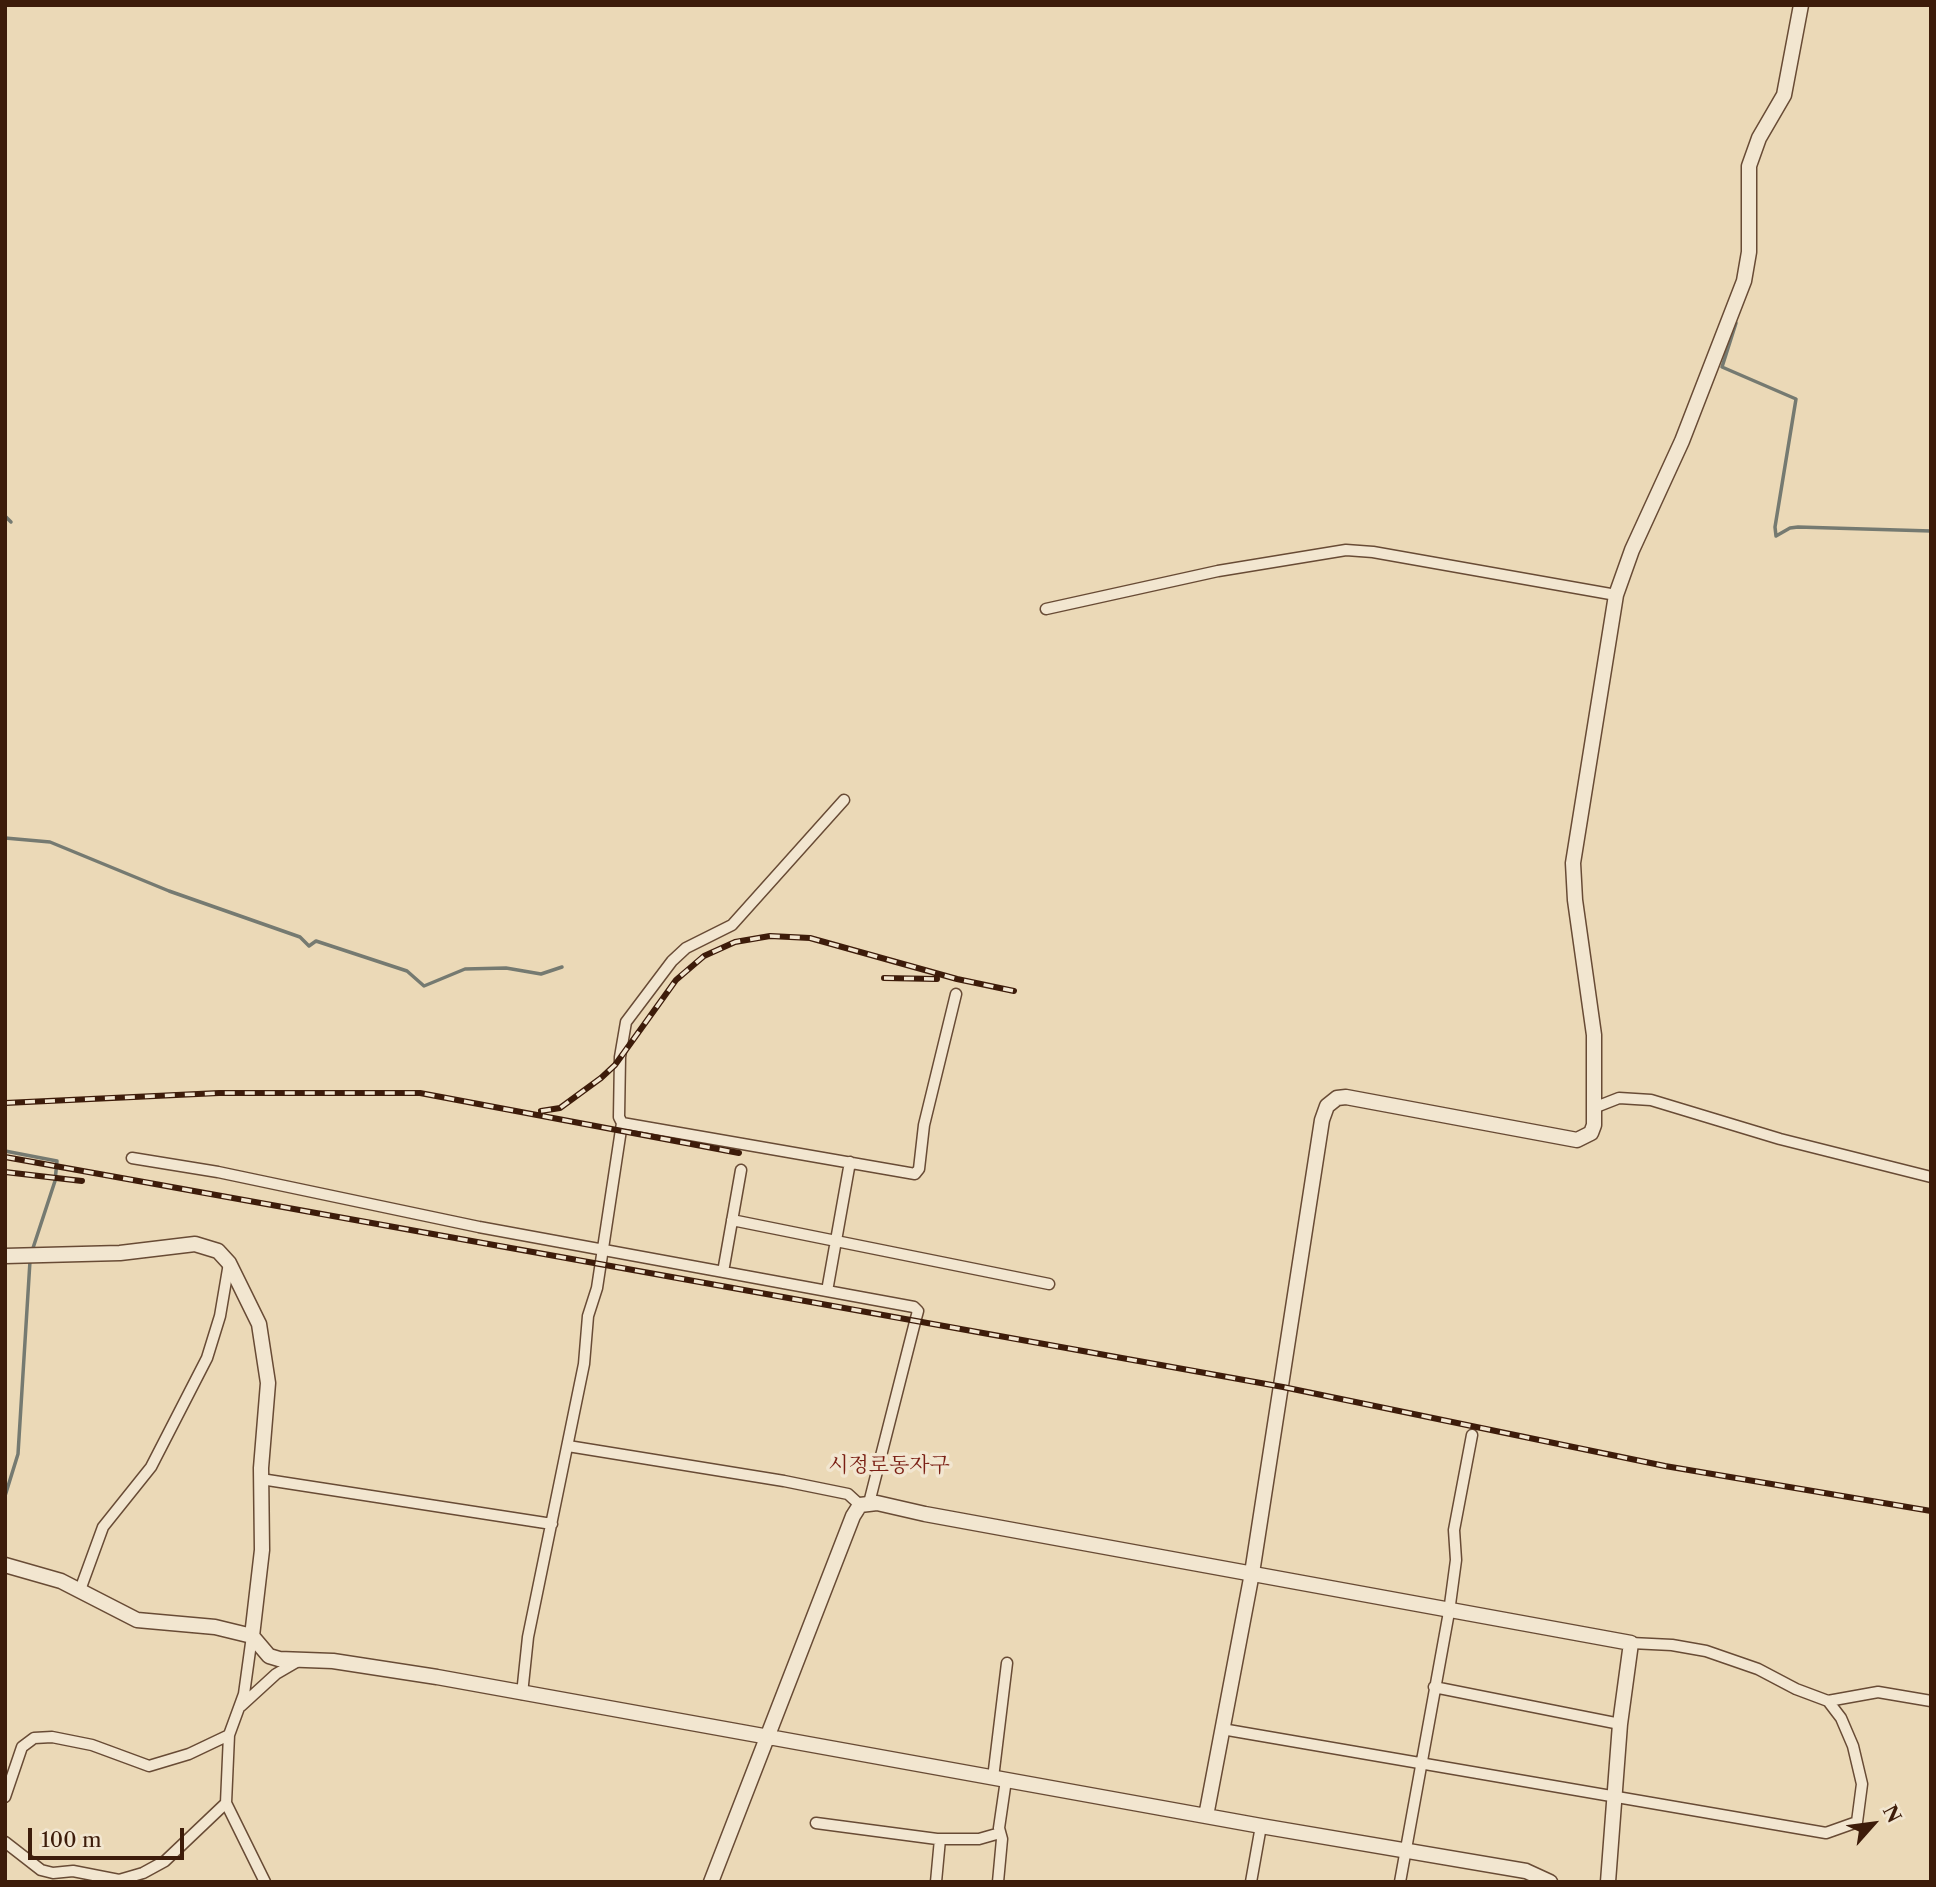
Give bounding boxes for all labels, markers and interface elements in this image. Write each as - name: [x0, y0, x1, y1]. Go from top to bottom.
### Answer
- district label: 시정로동자구: [828, 1453, 950, 1479]
- north arrow: [1838, 1789, 1908, 1859]
- text: N: [1878, 1801, 1906, 1827]
- scale bar: [32, 1814, 187, 1858]
- text: 100 m: [41, 1827, 102, 1852]

